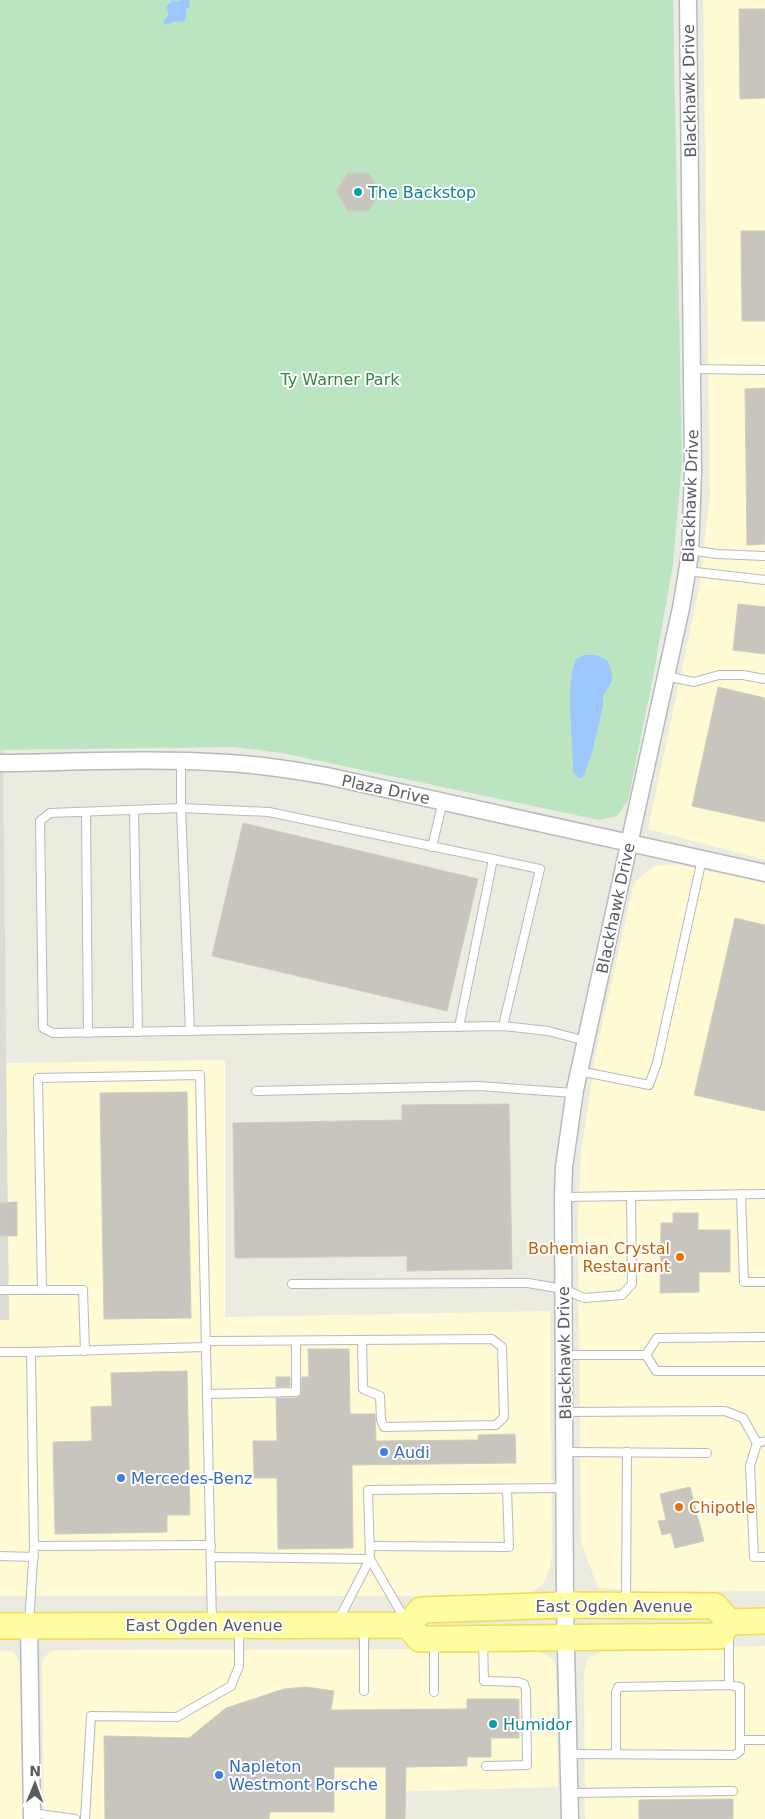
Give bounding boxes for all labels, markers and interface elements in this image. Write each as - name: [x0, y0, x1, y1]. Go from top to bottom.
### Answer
- street label: Blackhawk Drive: [679, 24, 700, 158]
- place label: The Backstop: [367, 183, 476, 202]
- marker: The Backstop: [352, 186, 364, 198]
- park label: Ty Warner Park: [280, 370, 400, 389]
- street label: Blackhawk Drive: [679, 429, 702, 563]
- street label: Plaza Drive: [340, 771, 432, 808]
- street label: Blackhawk Drive: [592, 841, 639, 975]
- place label: Bohemian Crystal Restaurant: [528, 1239, 670, 1276]
- marker: Bohemian Crystal Restaurant: [674, 1251, 686, 1263]
- street label: Blackhawk Drive: [554, 1286, 575, 1420]
- place label: Audi: [394, 1443, 430, 1462]
- marker: Audi: [378, 1446, 390, 1458]
- place label: Mercedes-Benz: [131, 1469, 252, 1488]
- marker: Mercedes-Benz: [115, 1472, 127, 1484]
- place label: Chipotle: [689, 1498, 755, 1517]
- marker: Chipotle: [673, 1501, 685, 1513]
- street label: East Ogden Avenue: [535, 1597, 693, 1616]
- street label: East Ogden Avenue: [125, 1616, 283, 1635]
- place label: Humidor: [503, 1715, 572, 1734]
- marker: Humidor: [487, 1718, 499, 1730]
- place label: Napleton Westmont Porsche: [229, 1757, 378, 1794]
- north arrow: [10, 1759, 60, 1809]
- text: N: [29, 1763, 41, 1779]
- marker: Napleton Westmont Porsche: [213, 1769, 225, 1781]

